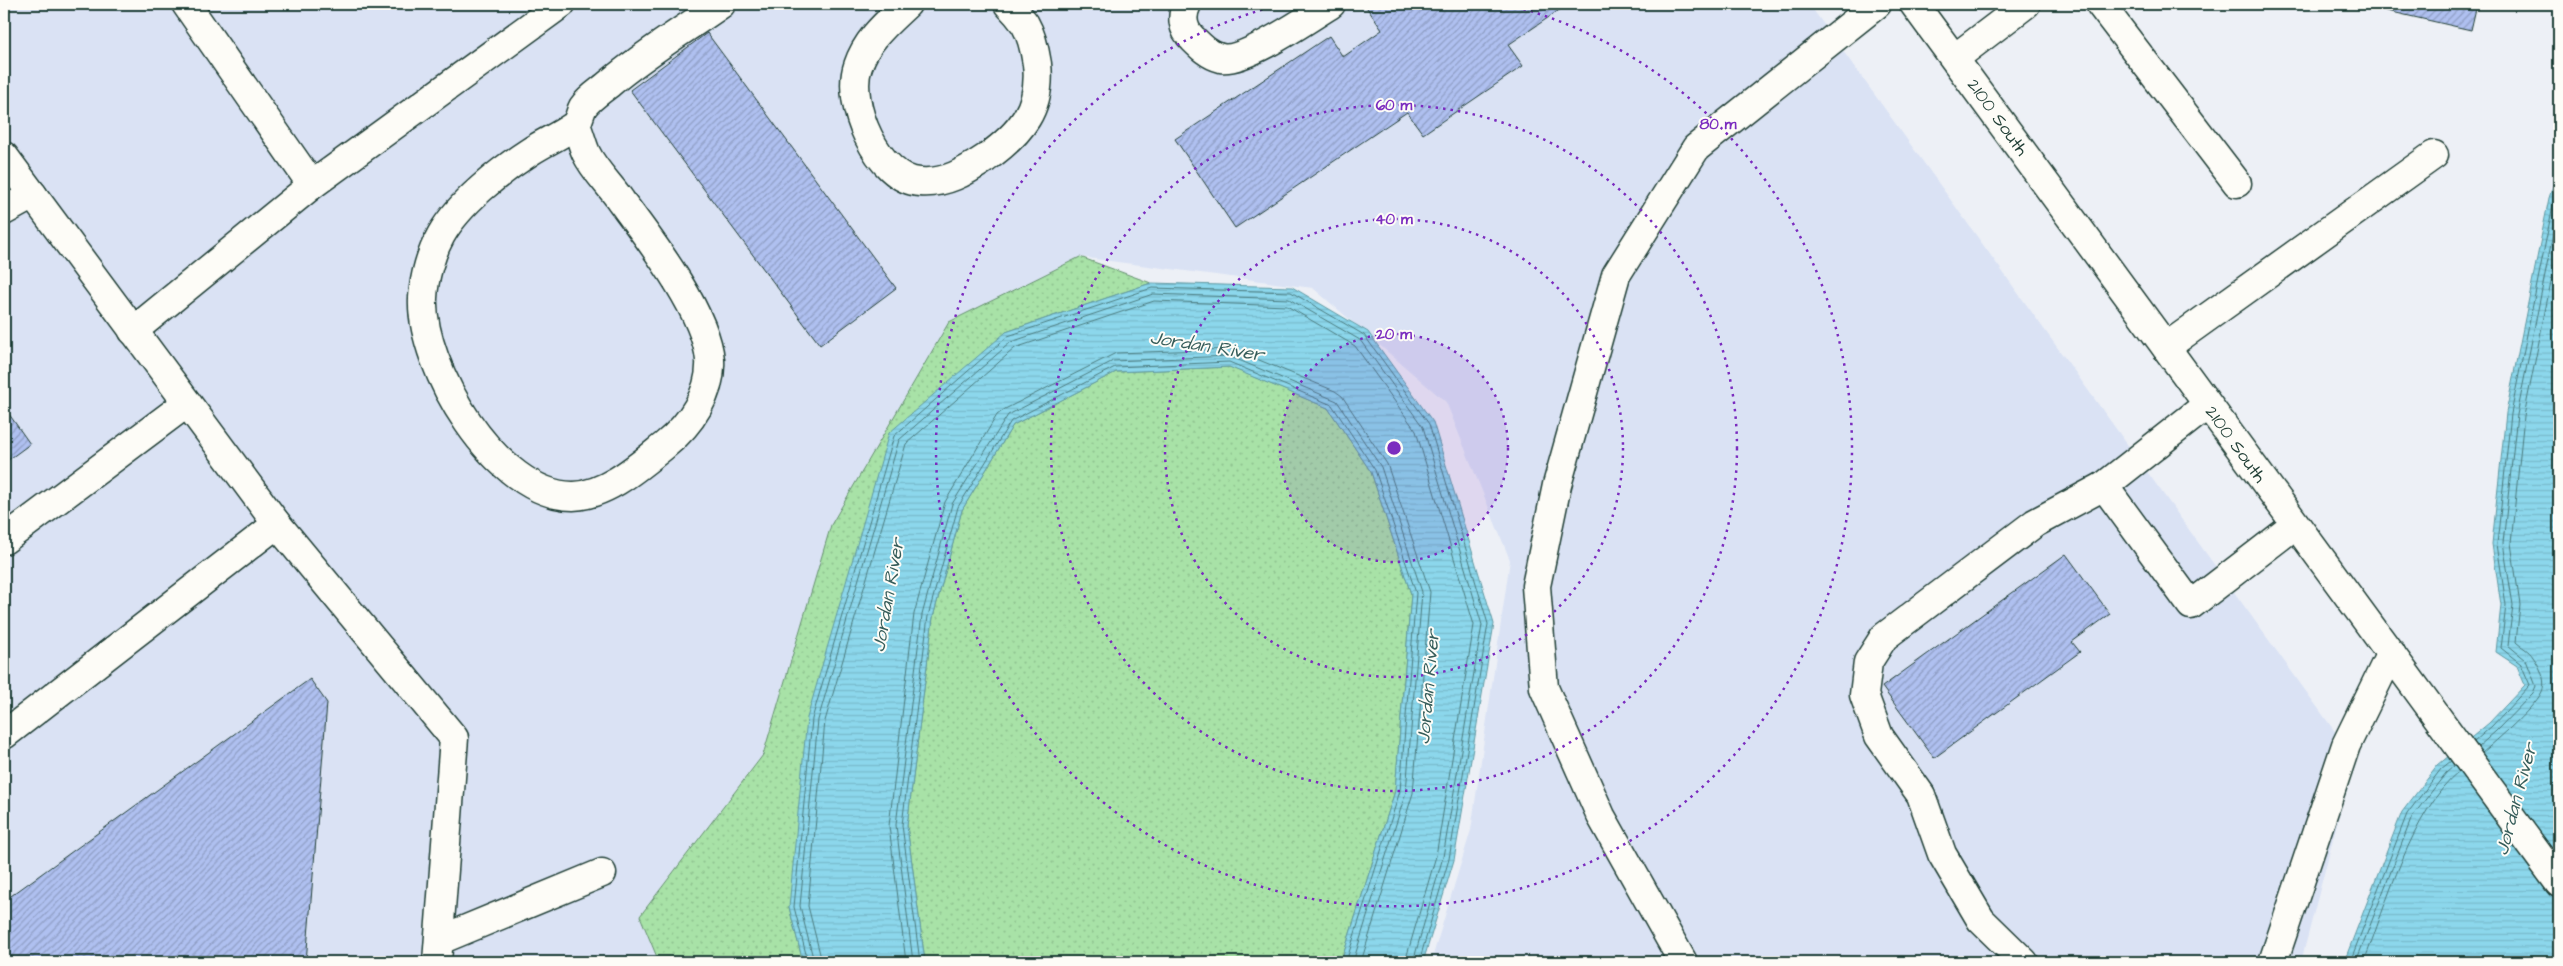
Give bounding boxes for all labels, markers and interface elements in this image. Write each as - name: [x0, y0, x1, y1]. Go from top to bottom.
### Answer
- street label: 2100 South: [1961, 74, 2034, 161]
- text: 60 m: [1376, 95, 1413, 116]
- text: 80 m: [1700, 114, 1737, 135]
- text: 40 m: [1375, 209, 1413, 230]
- water label: Jordan River: [1148, 324, 1268, 369]
- text: 20 m: [1375, 324, 1412, 345]
- street label: 2100 South: [2199, 401, 2272, 488]
- centre of rings: [1385, 439, 1403, 457]
- water label: Jordan River: [865, 534, 912, 654]
- water label: Jordan River: [1410, 626, 1447, 745]
- water label: Jordan River: [2489, 738, 2545, 858]

